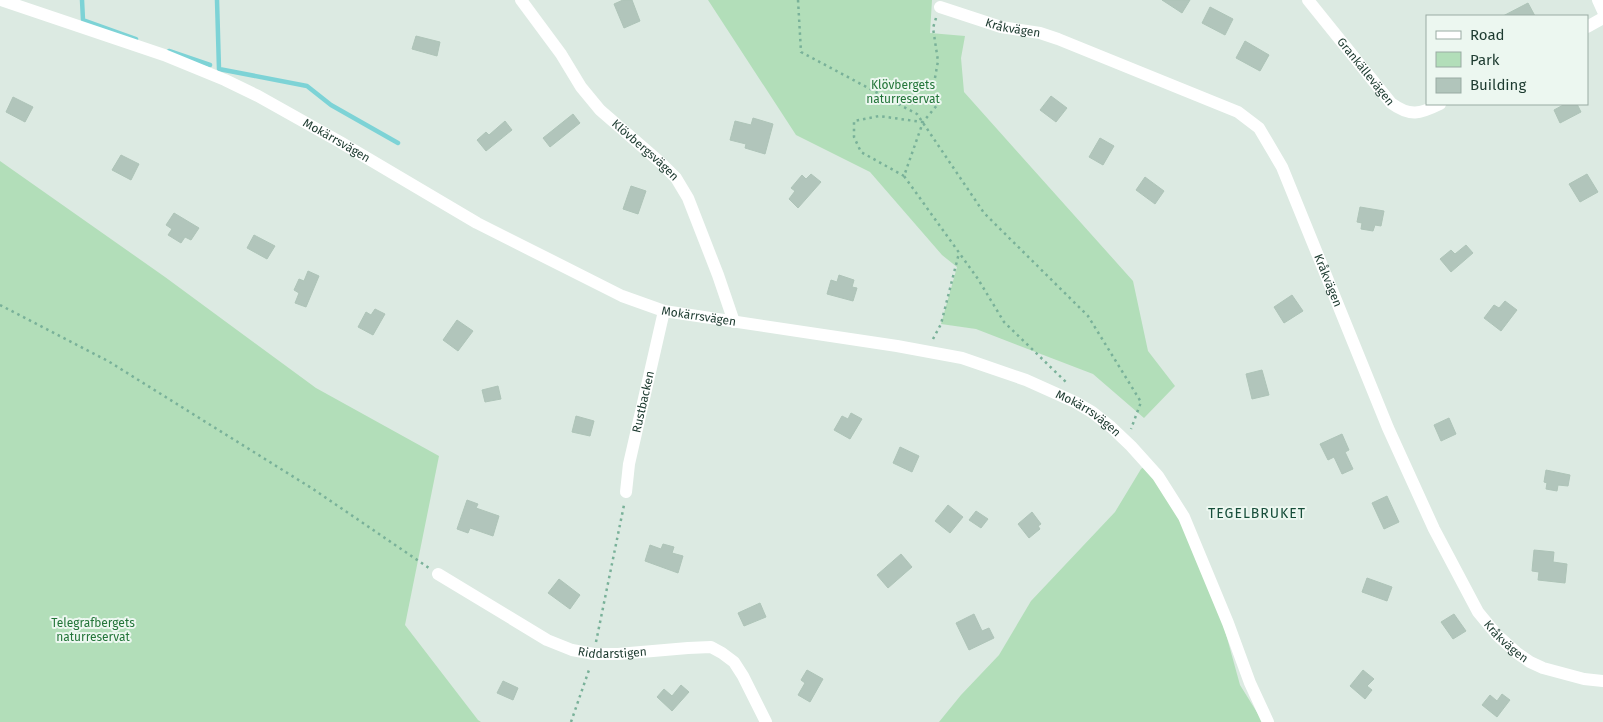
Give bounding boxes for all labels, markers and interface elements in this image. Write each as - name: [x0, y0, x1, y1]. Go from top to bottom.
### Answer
- street label: Kråkvägen: [984, 15, 1041, 40]
- legend: [1426, 15, 1588, 105]
- text: Road: [1470, 26, 1505, 44]
- street label: Grankällevägen: [1334, 35, 1397, 108]
- text: Park: [1470, 51, 1500, 69]
- text: Building: [1470, 76, 1526, 94]
- park label: Klövbergets naturreservat: [866, 78, 941, 106]
- street label: Mokärrsvägen: [301, 116, 373, 165]
- street label: Klövbergsvägen: [609, 116, 682, 184]
- street label: Kråkvägen: [1311, 252, 1345, 309]
- street label: Mokärrsvägen: [661, 304, 737, 329]
- street label: Rustbacken: [629, 369, 657, 434]
- street label: Mokärrsvägen: [1054, 387, 1124, 440]
- district label: TEGELBRUKET: [1208, 505, 1306, 522]
- park label: Telegrafbergets naturreservat: [51, 616, 135, 644]
- street label: Kråkvägen: [1481, 618, 1531, 666]
- street label: Riddarstigen: [577, 644, 647, 661]

